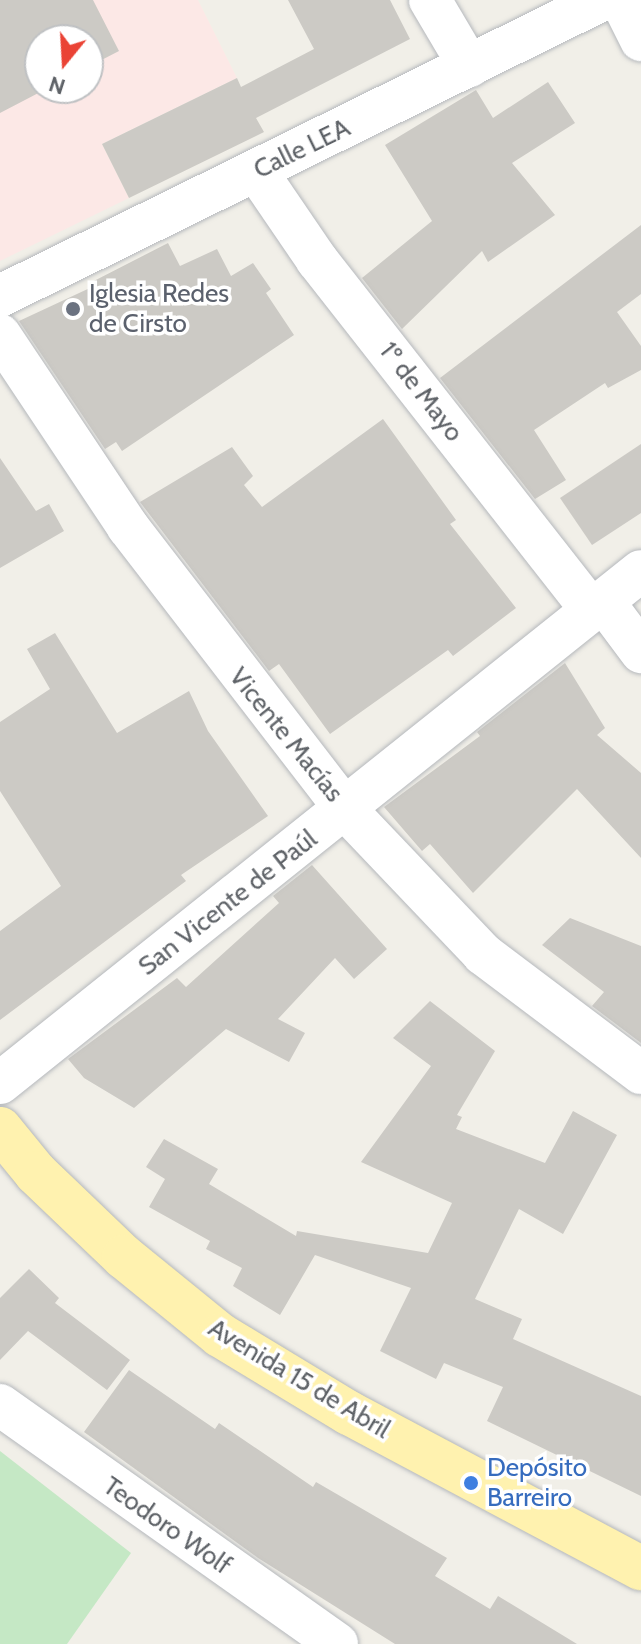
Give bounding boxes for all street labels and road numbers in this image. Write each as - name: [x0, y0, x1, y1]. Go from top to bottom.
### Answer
- street label: Calle LEA: [249, 112, 355, 186]
- street label: 1º de Mayo: [372, 336, 470, 448]
- street label: Vicente Macías: [222, 662, 350, 808]
- street label: San Vicente de Paúl: [133, 824, 323, 982]
- street label: Avenida 15 de Abril: [203, 1313, 395, 1445]
- street label: Teodoro Wolf: [97, 1471, 237, 1581]

